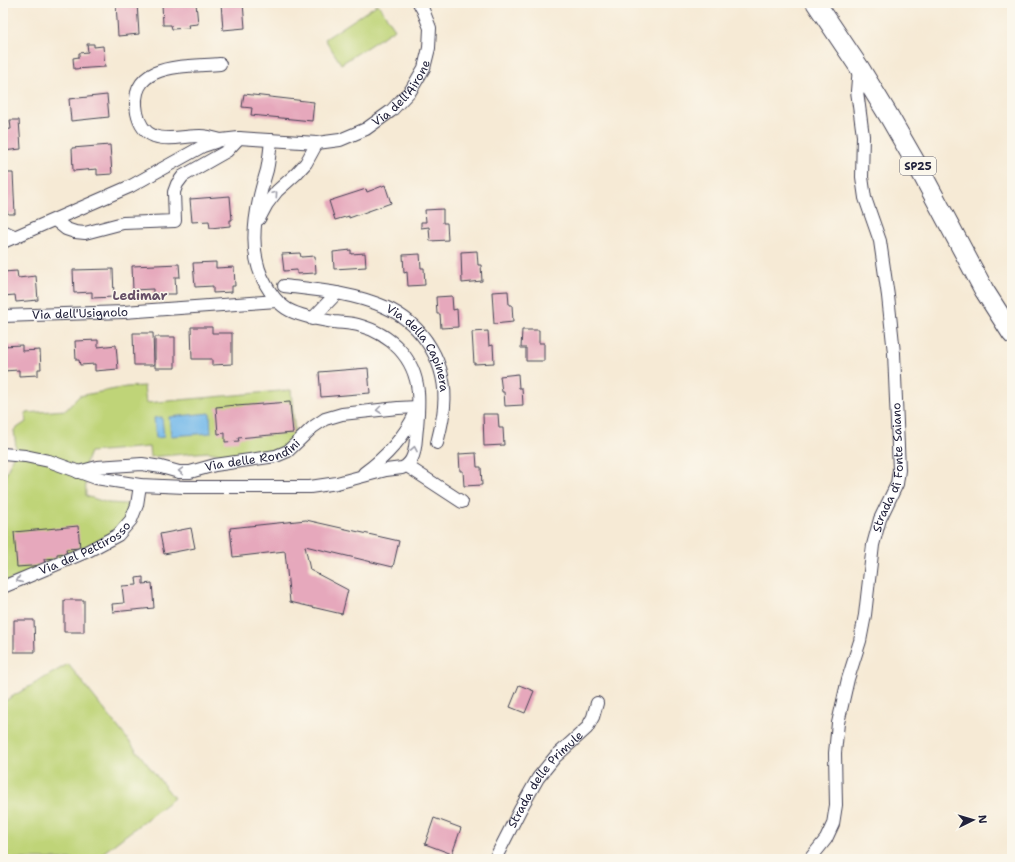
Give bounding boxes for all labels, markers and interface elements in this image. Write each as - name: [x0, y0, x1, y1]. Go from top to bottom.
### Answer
- street label: Via dell'Airone: [369, 58, 434, 130]
- road number: SP25: [900, 157, 936, 175]
- one-way arrow: [270, 192, 277, 199]
- district label: Ledimar: [113, 287, 168, 304]
- street label: Via della Capinera: [383, 301, 452, 393]
- street label: Via dell'Usignolo: [32, 304, 129, 323]
- street label: Strada di Fonte Saiano: [869, 402, 907, 534]
- one-way arrow: [376, 405, 383, 414]
- street label: Via delle Rondini: [203, 435, 304, 475]
- one-way arrow: [409, 446, 418, 452]
- one-way arrow: [178, 467, 184, 476]
- street label: Via del Pettirosso: [37, 518, 134, 579]
- one-way arrow: [16, 575, 24, 583]
- street label: Strada delle Primule: [504, 727, 587, 831]
- north arrow: [953, 800, 993, 840]
- text: N: [975, 814, 990, 824]

